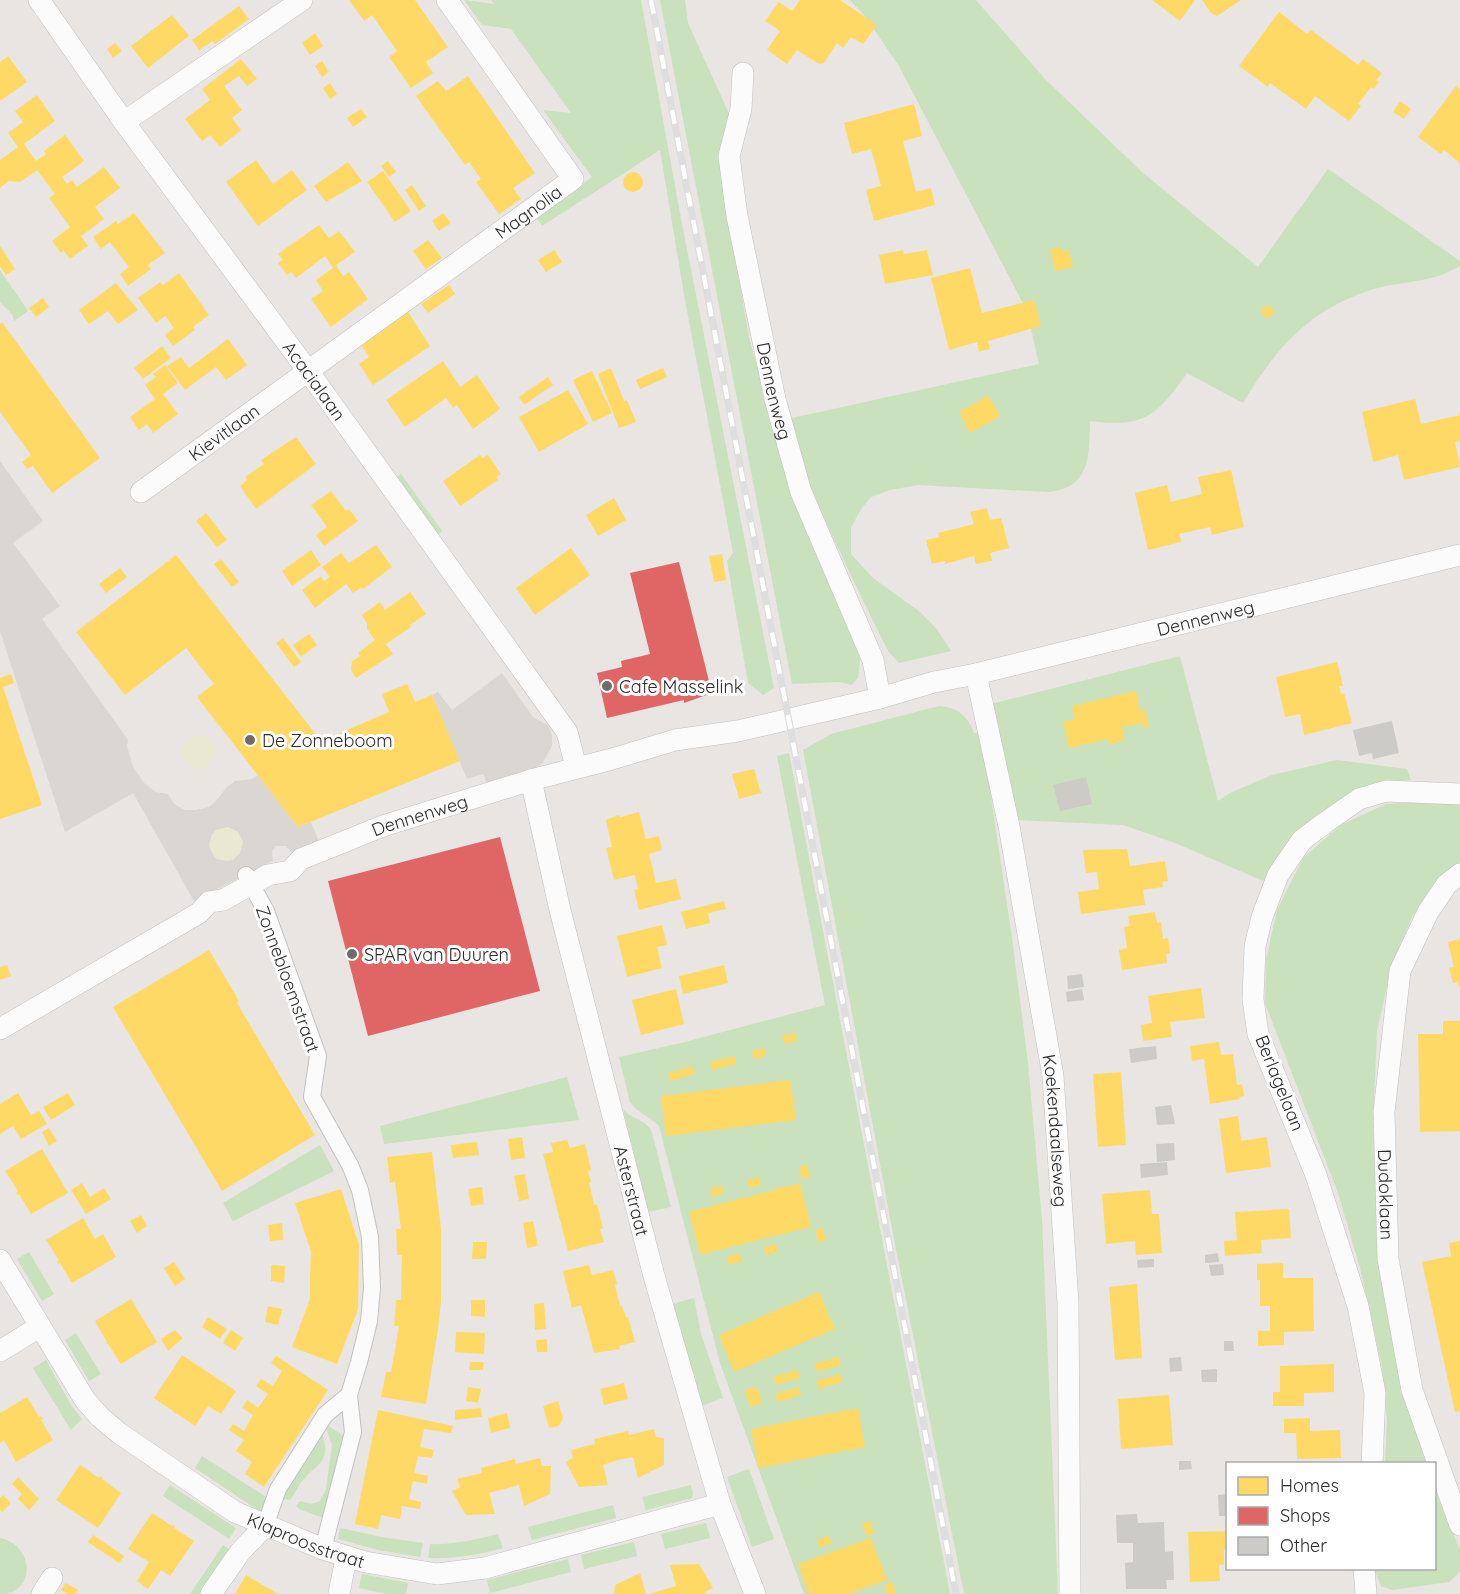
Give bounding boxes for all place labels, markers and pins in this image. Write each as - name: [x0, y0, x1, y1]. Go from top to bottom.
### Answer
- place label: Cafe Masselink: [619, 675, 743, 698]
- marker: Cafe Masselink: [600, 679, 614, 693]
- place label: De Zonneboom: [262, 729, 393, 752]
- marker: De Zonneboom: [243, 733, 257, 747]
- place label: SPAR van Duuren: [364, 943, 509, 966]
- marker: SPAR van Duuren: [345, 947, 359, 961]

